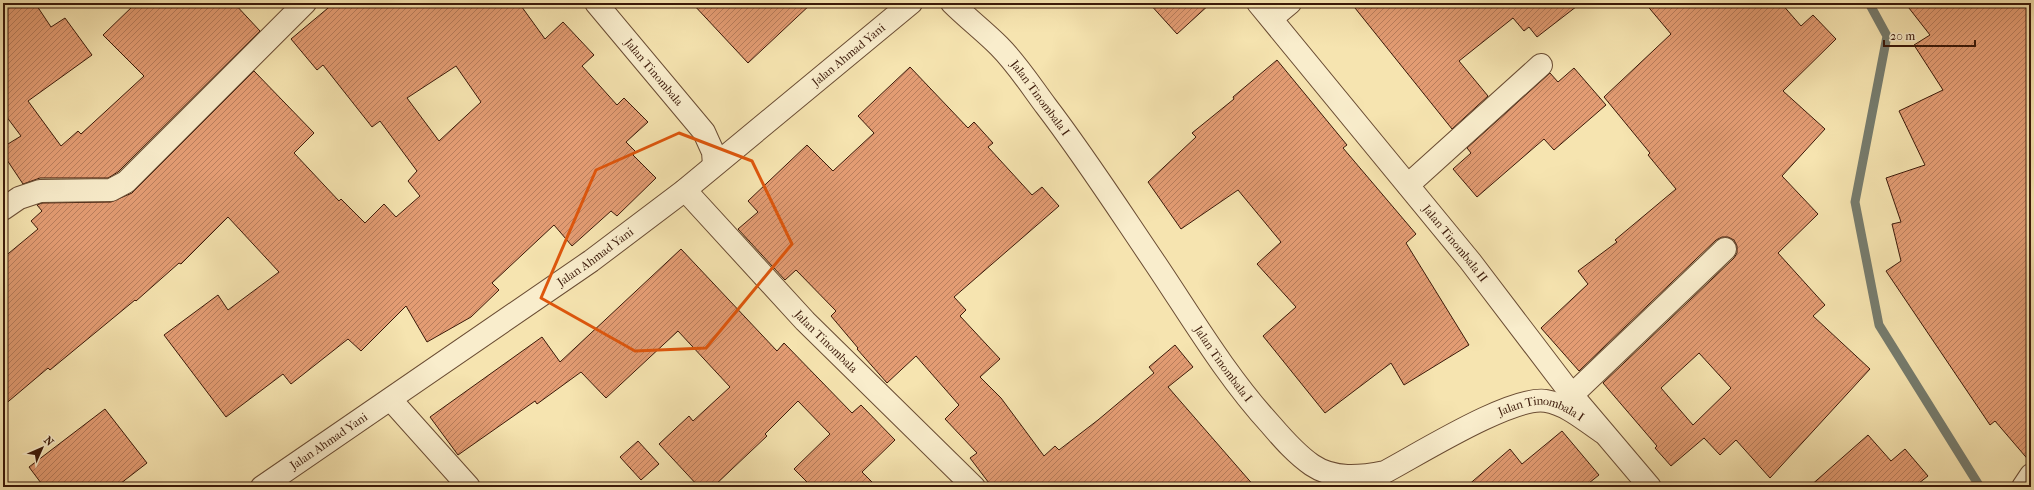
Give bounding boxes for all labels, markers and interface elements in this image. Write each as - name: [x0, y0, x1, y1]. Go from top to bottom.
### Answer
- street label: Jalan Ahmad Yani: [808, 20, 888, 90]
- scale bar: [1884, 22, 1975, 48]
- text: 20 m: [1890, 29, 1915, 43]
- street label: Jalan Tinombala: [621, 35, 686, 109]
- street label: Jalan Tinombala I: [1007, 56, 1073, 139]
- street label: Jalan Tinombala II: [1419, 201, 1491, 285]
- street label: Jalan Ahmad Yani: [554, 224, 636, 290]
- street label: Jalan Tinombala: [791, 306, 861, 376]
- street label: Jalan Tinombala I: [1191, 322, 1256, 405]
- street label: Jalan Tinombala I: [1495, 393, 1587, 424]
- street label: Jalan Ahmad Yani: [287, 409, 371, 473]
- north arrow: [22, 428, 62, 468]
- text: N: [41, 434, 57, 449]

